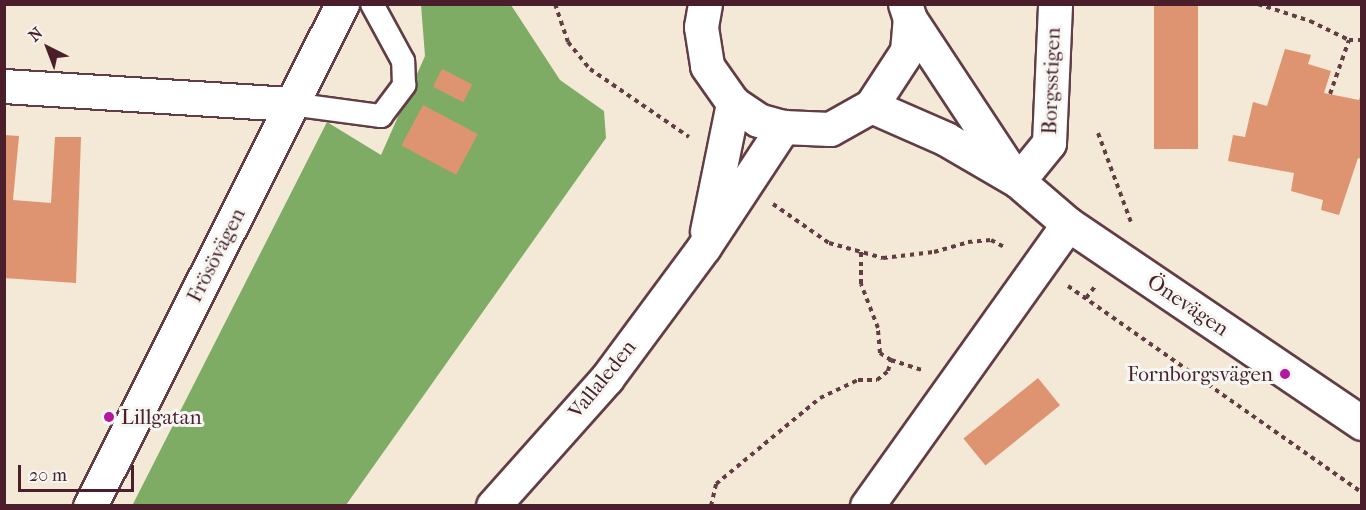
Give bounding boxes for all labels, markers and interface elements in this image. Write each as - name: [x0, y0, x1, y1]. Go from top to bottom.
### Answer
- north arrow: [18, 18, 78, 78]
- text: N: [25, 23, 46, 45]
- street label: Borgsstigen: [1037, 27, 1065, 135]
- street label: Frösövägen: [181, 204, 251, 306]
- street label: Önevägen: [1143, 269, 1233, 341]
- street label: Vallaleden: [563, 335, 641, 423]
- place label: Fornborgsvägen: [1127, 361, 1273, 387]
- marker: Fornborgsvägen: [1278, 367, 1292, 381]
- place label: Lillgatan: [121, 404, 202, 430]
- marker: Lillgatan: [102, 410, 116, 424]
- scale bar: [21, 453, 136, 491]
- text: 20 m: [29, 465, 67, 486]

